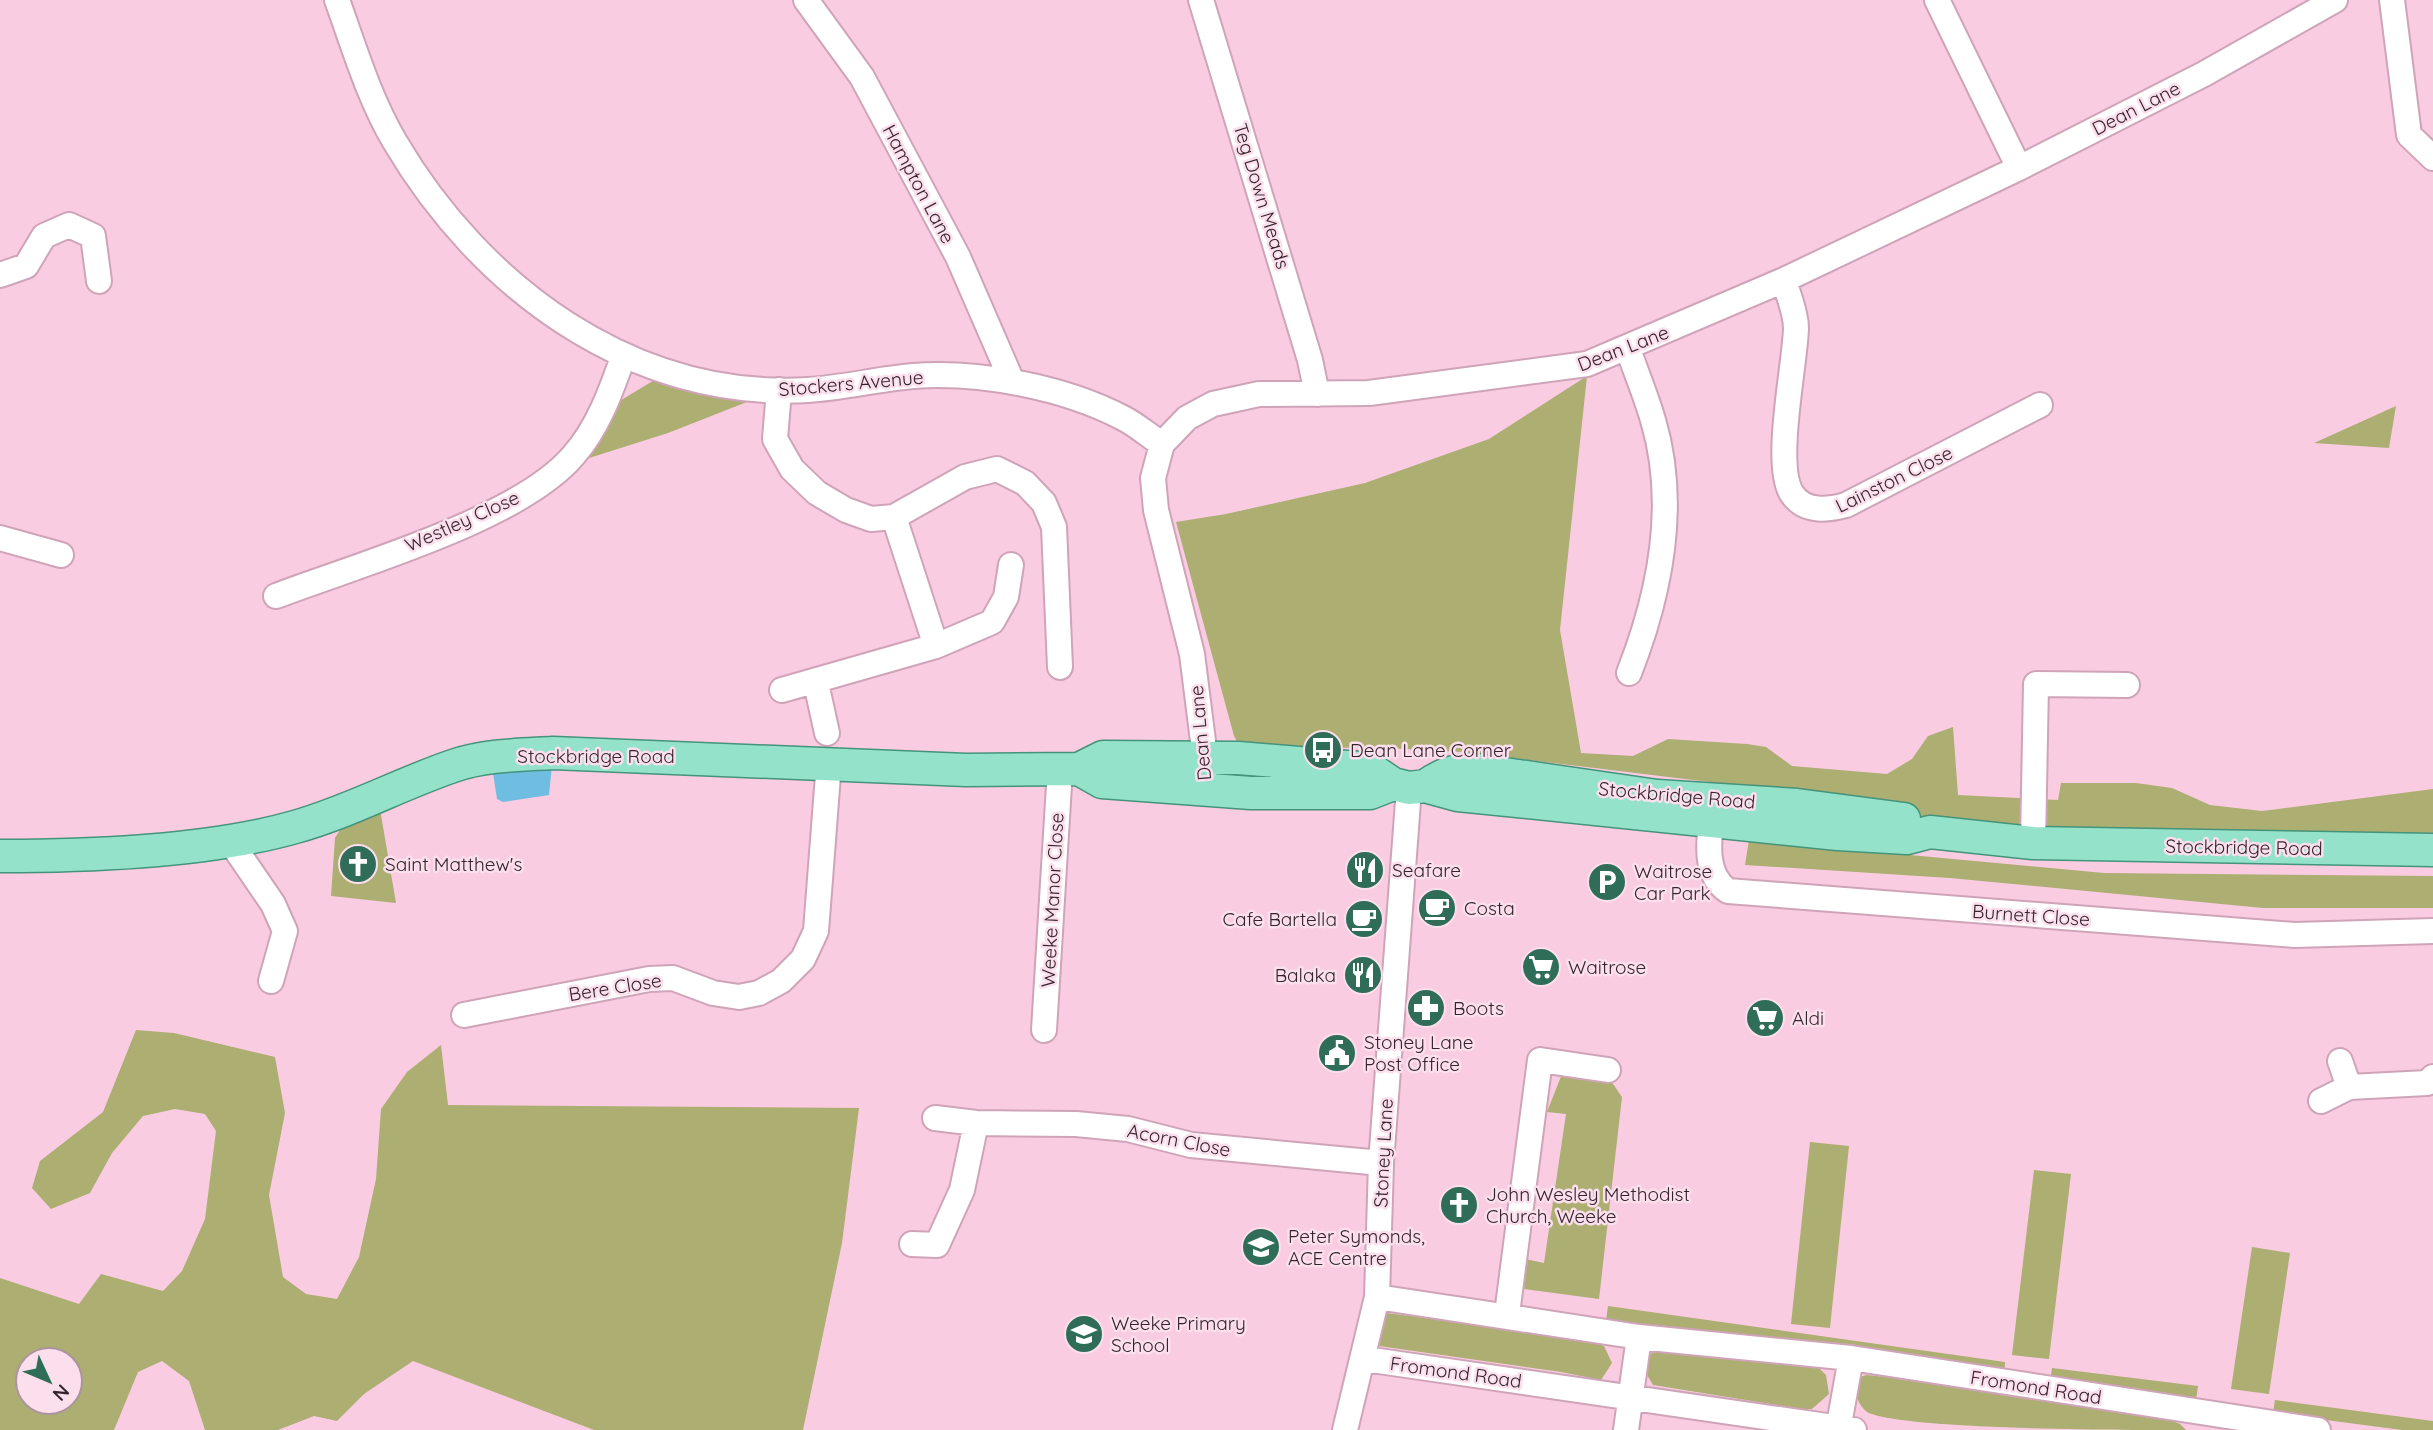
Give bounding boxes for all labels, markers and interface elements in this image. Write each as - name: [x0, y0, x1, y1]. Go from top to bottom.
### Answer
- street label: Dean Lane: [2088, 76, 2184, 140]
- street label: Hampton Lane: [878, 120, 960, 248]
- street label: Teg Down Meads: [1228, 120, 1296, 272]
- street label: Dean Lane: [1574, 320, 1672, 376]
- street label: Stockers Avenue: [778, 365, 924, 401]
- street label: Lainston Close: [1832, 440, 1956, 518]
- street label: Westley Close: [401, 485, 523, 557]
- street label: Dean Lane: [1184, 684, 1216, 782]
- bus stop icon: Dean Lane Corner: [1302, 729, 1344, 771]
- place label: Dean Lane Corner: [1350, 738, 1512, 762]
- street label: Stockbridge Road: [517, 744, 675, 768]
- street label: Stockbridge Road: [1598, 776, 1756, 814]
- street label: Weeke Manor Close: [1035, 812, 1069, 988]
- street label: Stockbridge Road: [2165, 834, 2323, 860]
- church icon: Saint Matthew's: [337, 843, 379, 885]
- restaurant icon: Seafare: [1344, 849, 1386, 891]
- place label: Saint Matthew's: [385, 852, 522, 876]
- place label: Seafare: [1392, 858, 1461, 882]
- place label: Waitrose Car Park: [1634, 859, 1712, 905]
- parking icon: Waitrose Car Park: [1586, 861, 1628, 903]
- cafe icon: Costa: [1416, 887, 1458, 929]
- place label: Costa: [1464, 896, 1515, 920]
- cafe icon: Cafe Bartella: [1343, 898, 1385, 940]
- street label: Burnett Close: [1971, 899, 2091, 931]
- place label: Cafe Bartella: [1222, 907, 1337, 931]
- supermarket icon: Waitrose: [1520, 946, 1562, 988]
- restaurant icon: Balaka: [1342, 954, 1384, 996]
- place label: Waitrose: [1568, 955, 1646, 979]
- place label: Balaka: [1275, 963, 1336, 987]
- street label: Bere Close: [567, 968, 663, 1006]
- pharmacy icon: Boots: [1405, 987, 1447, 1029]
- place label: Boots: [1453, 996, 1504, 1020]
- supermarket icon: Aldi: [1744, 997, 1786, 1039]
- place label: Aldi: [1792, 1006, 1824, 1030]
- place label: Stoney Lane Post Office: [1364, 1030, 1473, 1076]
- public building icon: Stoney Lane Post Office: [1316, 1032, 1358, 1074]
- street label: Stoney Lane: [1368, 1098, 1398, 1208]
- street label: Acorn Close: [1125, 1118, 1233, 1162]
- place label: John Wesley Methodist Church, Weeke: [1486, 1182, 1690, 1228]
- church icon: John Wesley Methodist Church, Weeke: [1438, 1184, 1480, 1226]
- place label: Peter Symonds, ACE Centre: [1288, 1224, 1425, 1270]
- school or university icon: Peter Symonds, ACE Centre: [1240, 1226, 1282, 1268]
- place label: Weeke Primary School: [1111, 1311, 1246, 1357]
- school or university icon: Weeke Primary School: [1063, 1313, 1105, 1355]
- north arrow: [14, 1346, 84, 1416]
- street label: Fromond Road: [1389, 1351, 1523, 1393]
- street label: Fromond Road: [1969, 1365, 2103, 1409]
- text: N: [48, 1379, 75, 1406]

